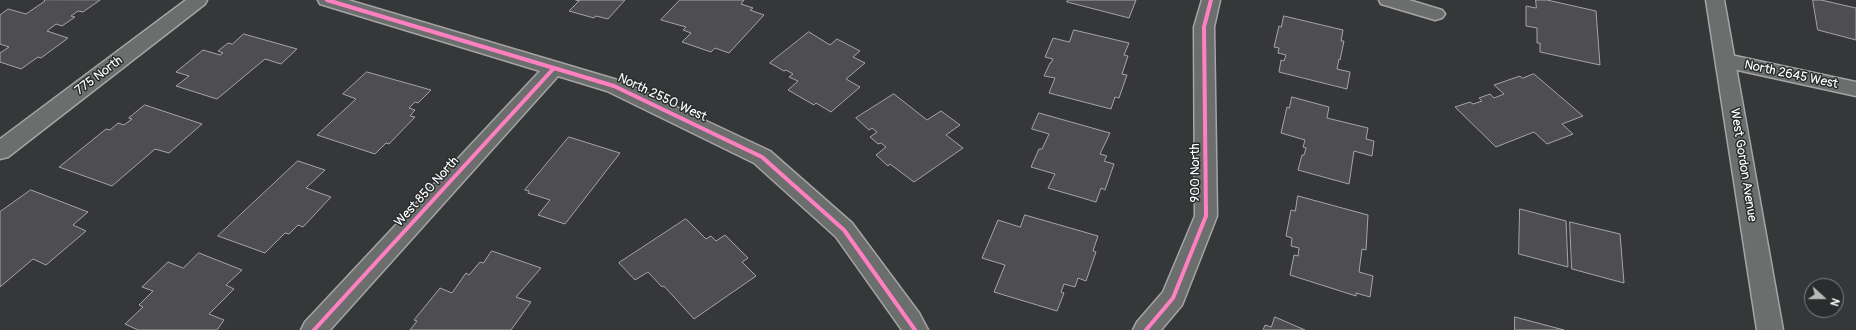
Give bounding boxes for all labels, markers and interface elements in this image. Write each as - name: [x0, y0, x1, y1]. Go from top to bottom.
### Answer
- street label: 775 North: [72, 53, 126, 99]
- street label: North 2645 West: [1743, 57, 1839, 93]
- street label: North 2550 West: [615, 71, 709, 125]
- street label: West Gordon Avenue: [1726, 107, 1760, 223]
- street label: 900 North: [1188, 143, 1204, 203]
- street label: West 850 North: [392, 154, 462, 230]
- north arrow: [1804, 278, 1844, 318]
- text: N: [1827, 296, 1842, 308]

